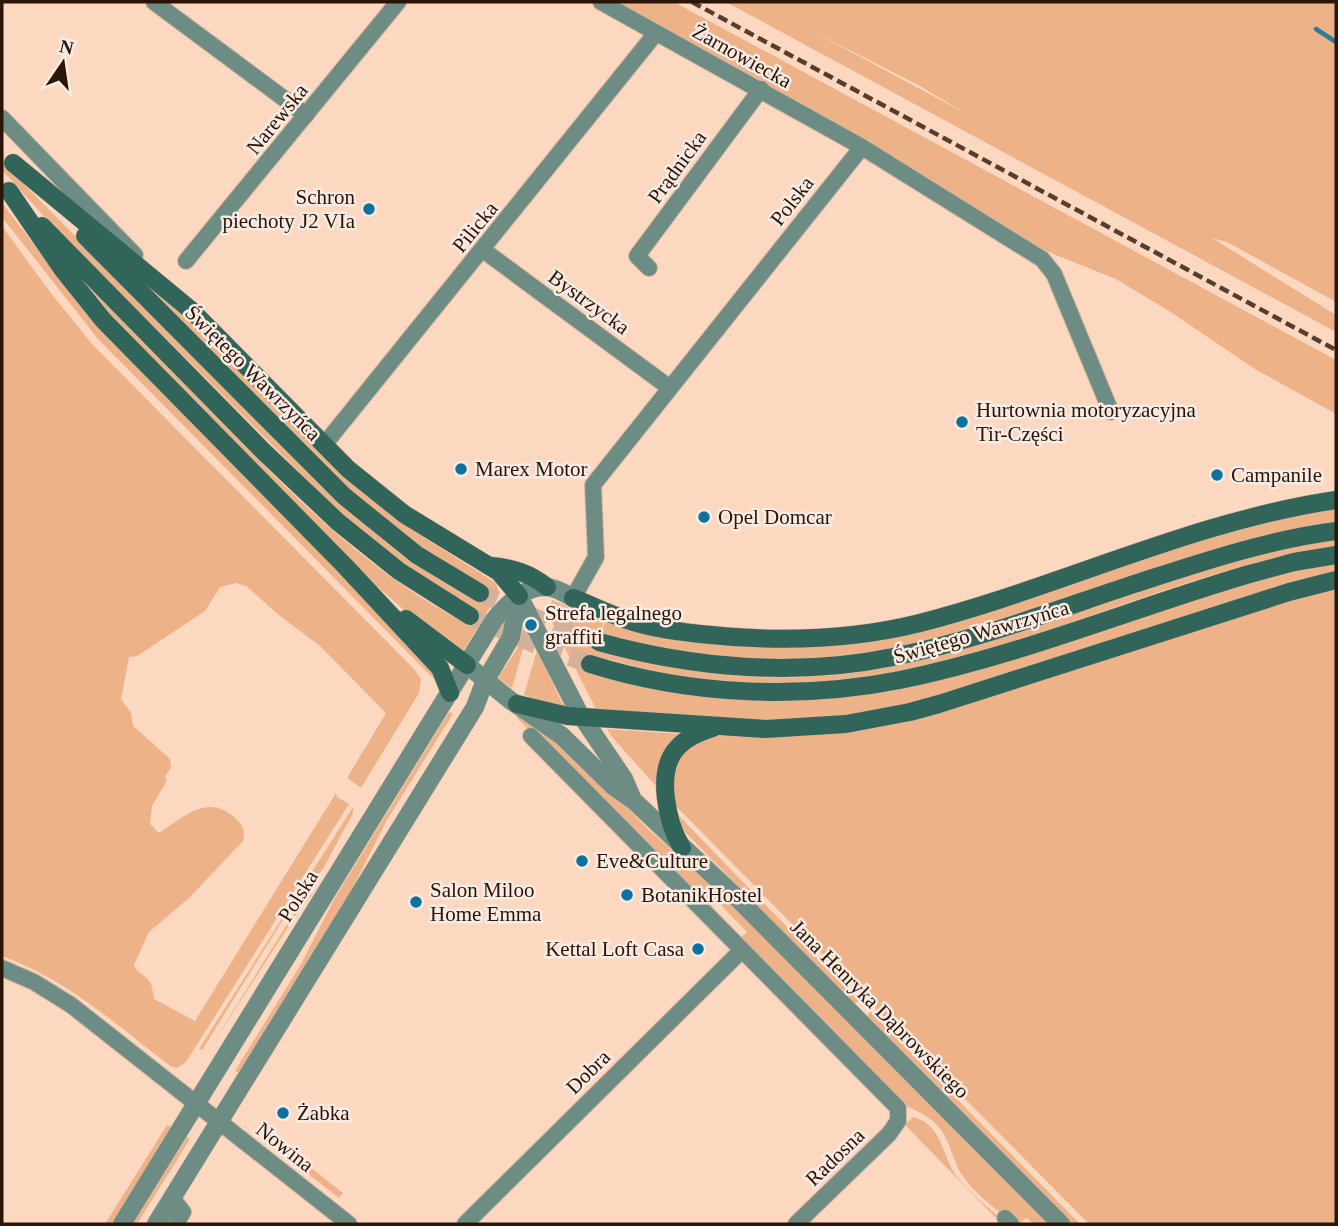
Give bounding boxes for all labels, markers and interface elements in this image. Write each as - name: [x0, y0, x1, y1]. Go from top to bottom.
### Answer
- street label: Żarnowiecka: [688, 19, 796, 93]
- north arrow: [28, 28, 98, 98]
- text: N: [58, 35, 76, 59]
- street label: Narewska: [241, 78, 313, 159]
- street label: Prądnicka: [643, 125, 712, 208]
- street label: Polska: [765, 171, 819, 230]
- place label: Schron piechoty J2 VIa: [222, 185, 356, 233]
- street label: Pilicka: [447, 196, 503, 257]
- marker: Schron piechoty J2 VIa: [361, 201, 377, 217]
- street label: Bystrzycka: [544, 265, 635, 340]
- street label: Świętego Wawrzyńca: [180, 300, 326, 446]
- place label: Hurtownia motoryzacyjna Tir-Części: [976, 398, 1197, 446]
- marker: Hurtownia motoryzacyjna Tir-Części: [954, 414, 970, 430]
- place label: Marex Motor: [475, 457, 588, 481]
- marker: Marex Motor: [453, 461, 469, 477]
- place label: Campanile: [1231, 463, 1322, 487]
- marker: Campanile: [1209, 467, 1225, 483]
- place label: Opel Domcar: [718, 505, 832, 529]
- marker: Opel Domcar: [696, 509, 712, 525]
- street label: Świętego Wawrzyńca: [890, 595, 1072, 669]
- place label: Strefa legalnego graffiti: [545, 601, 682, 649]
- marker: Strefa legalnego graffiti: [523, 617, 539, 633]
- place label: Eve&Culture: [596, 849, 708, 873]
- marker: Eve&Culture: [574, 853, 590, 869]
- street label: Polska: [273, 865, 323, 926]
- place label: Salon Miloo Home Emma: [430, 878, 542, 926]
- place label: BotanikHostel: [641, 883, 762, 907]
- marker: BotanikHostel: [619, 887, 635, 903]
- marker: Salon Miloo Home Emma: [408, 894, 424, 910]
- street label: Jana Henryka Dąbrowskiego: [786, 915, 974, 1103]
- place label: Kettal Loft Casa: [545, 937, 685, 961]
- marker: Kettal Loft Casa: [690, 941, 706, 957]
- street label: Dobra: [561, 1044, 616, 1099]
- place label: Żabka: [297, 1101, 350, 1125]
- marker: Żabka: [275, 1105, 291, 1121]
- street label: Nowina: [251, 1117, 319, 1177]
- street label: Radosna: [801, 1123, 870, 1191]

